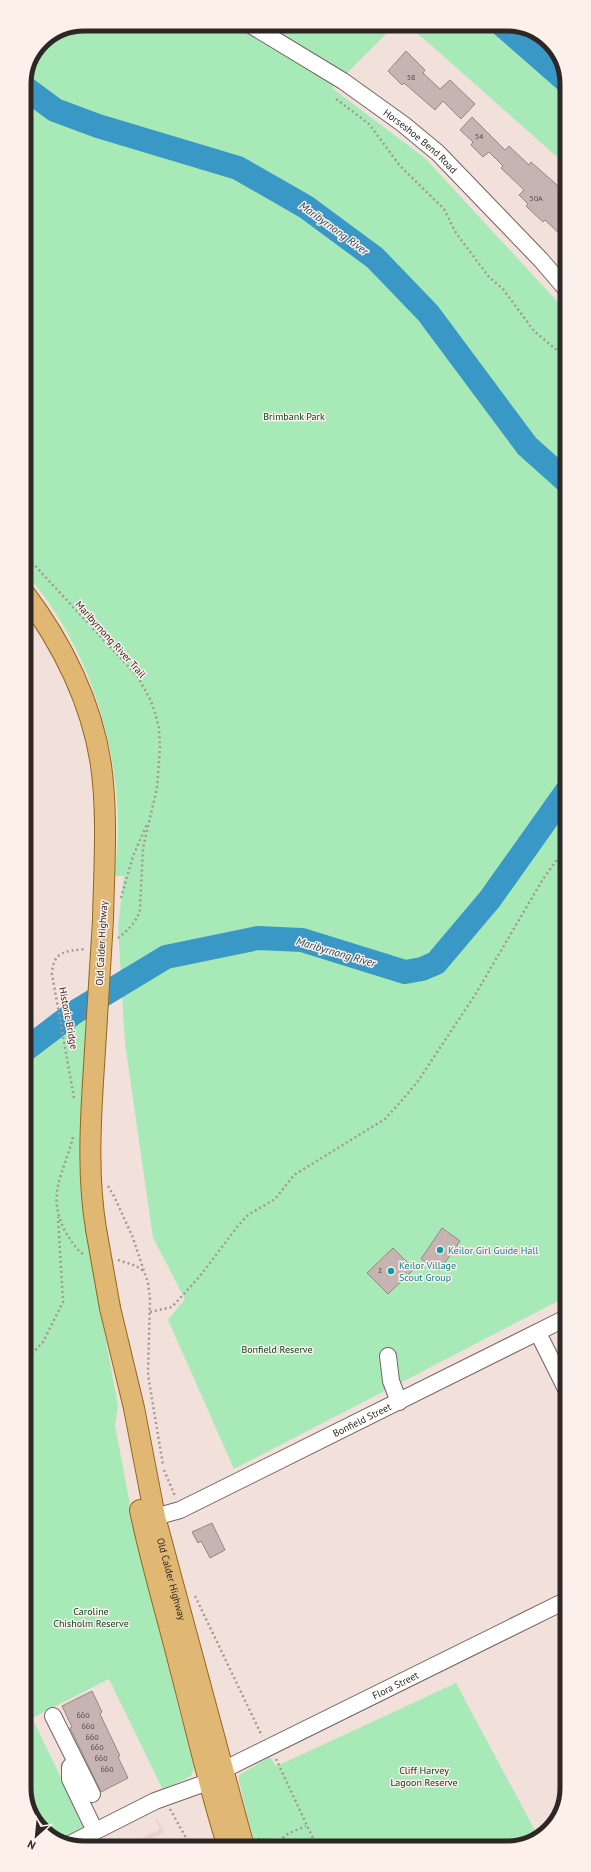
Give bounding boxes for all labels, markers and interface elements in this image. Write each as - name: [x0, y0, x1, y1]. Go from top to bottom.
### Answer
- house number: 58: [407, 72, 415, 82]
- street label: Horseshoe Bend Road: [381, 106, 460, 176]
- house number: 54: [475, 131, 484, 141]
- house number: 50A: [529, 193, 543, 203]
- water label: Maribyrnong River: [297, 198, 372, 259]
- park label: Brimbank Park: [263, 410, 325, 423]
- street label: Maribyrnong River Trail: [73, 598, 149, 681]
- street label: Old Calder Highway: [93, 900, 110, 986]
- water label: Maribyrnong River: [295, 934, 379, 970]
- street label: Historic Bridge: [56, 986, 81, 1050]
- place label: Keilor Girl Guide Hall: [448, 1244, 538, 1257]
- marker: Keilor Girl Guide Hall: [435, 1245, 445, 1255]
- place label: Keilor Village Scout Group: [399, 1259, 456, 1284]
- house number: 2: [378, 1265, 382, 1275]
- marker: Keilor Village Scout Group: [386, 1266, 396, 1276]
- park label: Bonfield Reserve: [241, 1343, 313, 1356]
- street label: Bonfield Street: [331, 1400, 394, 1440]
- street label: Old Calder Highway: [154, 1536, 189, 1622]
- park label: Caroline Chisholm Reserve: [53, 1605, 129, 1630]
- street label: Flora Street: [370, 1668, 421, 1702]
- house number: 660: [76, 1710, 90, 1720]
- house number: 660: [81, 1721, 95, 1731]
- house number: 660: [85, 1732, 99, 1742]
- house number: 660: [90, 1742, 104, 1752]
- house number: 660: [94, 1753, 108, 1763]
- house number: 660: [100, 1764, 114, 1774]
- park label: Cliff Harvey Lagoon Reserve: [390, 1764, 458, 1789]
- north arrow: [16, 1816, 56, 1856]
- text: N: [25, 1837, 38, 1853]

